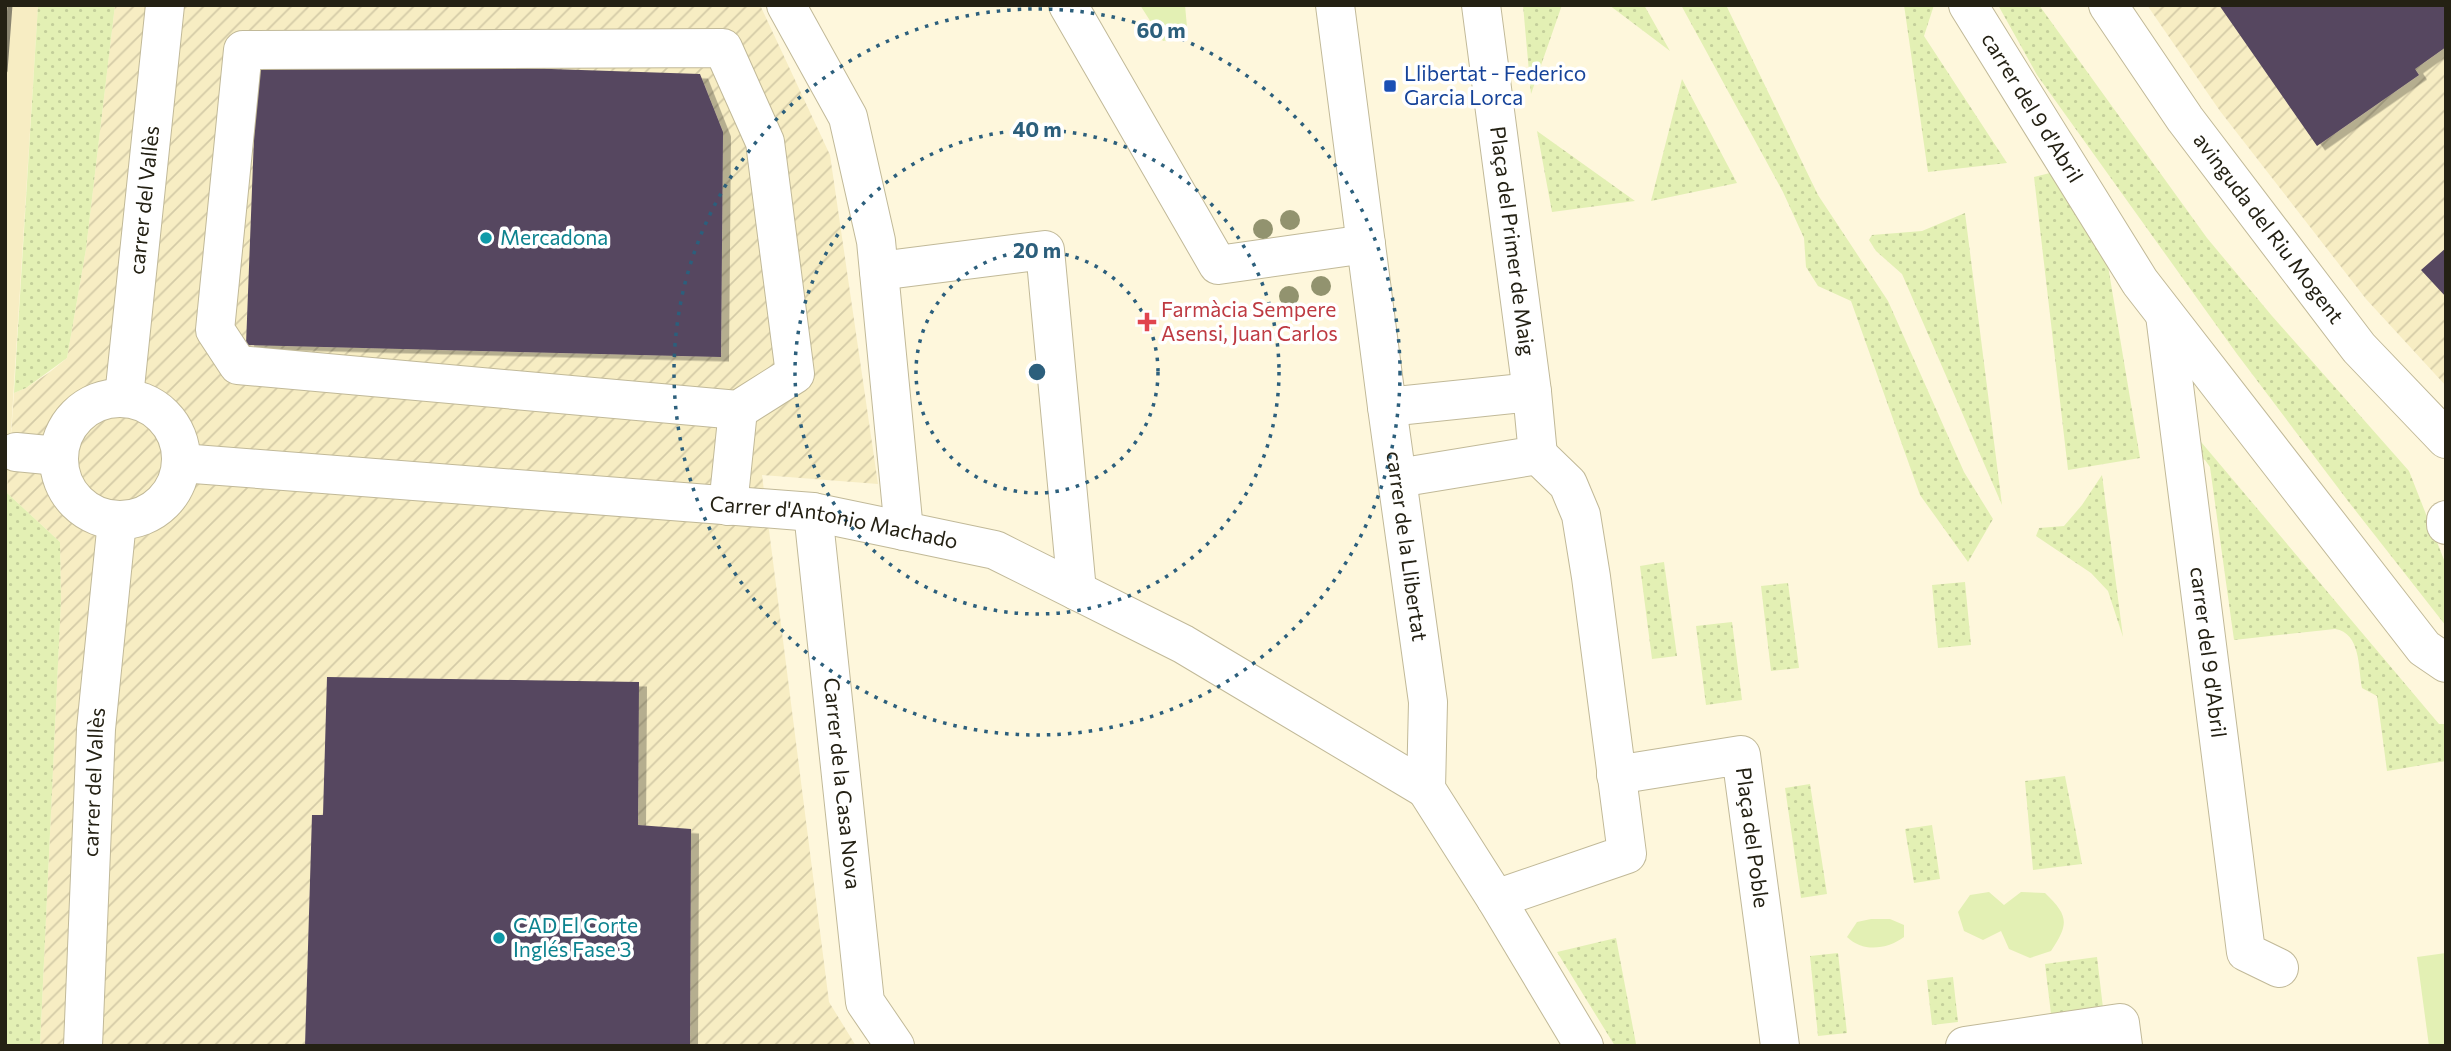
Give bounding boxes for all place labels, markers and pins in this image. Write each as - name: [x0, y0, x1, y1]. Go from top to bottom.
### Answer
- place label: Llibertat - Federico Garcia Lorca: [1404, 60, 1586, 109]
- marker: Llibertat - Federico Garcia Lorca: [1382, 78, 1398, 94]
- place label: Mercadona: [500, 224, 608, 249]
- marker: Mercadona: [478, 230, 494, 246]
- place label: Farmàcia Sempere Asensi, Juan Carlos: [1161, 296, 1338, 345]
- marker: Farmàcia Sempere Asensi, Juan Carlos: [1139, 314, 1155, 330]
- centre of rings: [1025, 360, 1049, 384]
- place label: CAD El Corte Inglés Fase 3: [513, 912, 638, 961]
- marker: CAD El Corte Inglés Fase 3: [491, 930, 507, 946]

